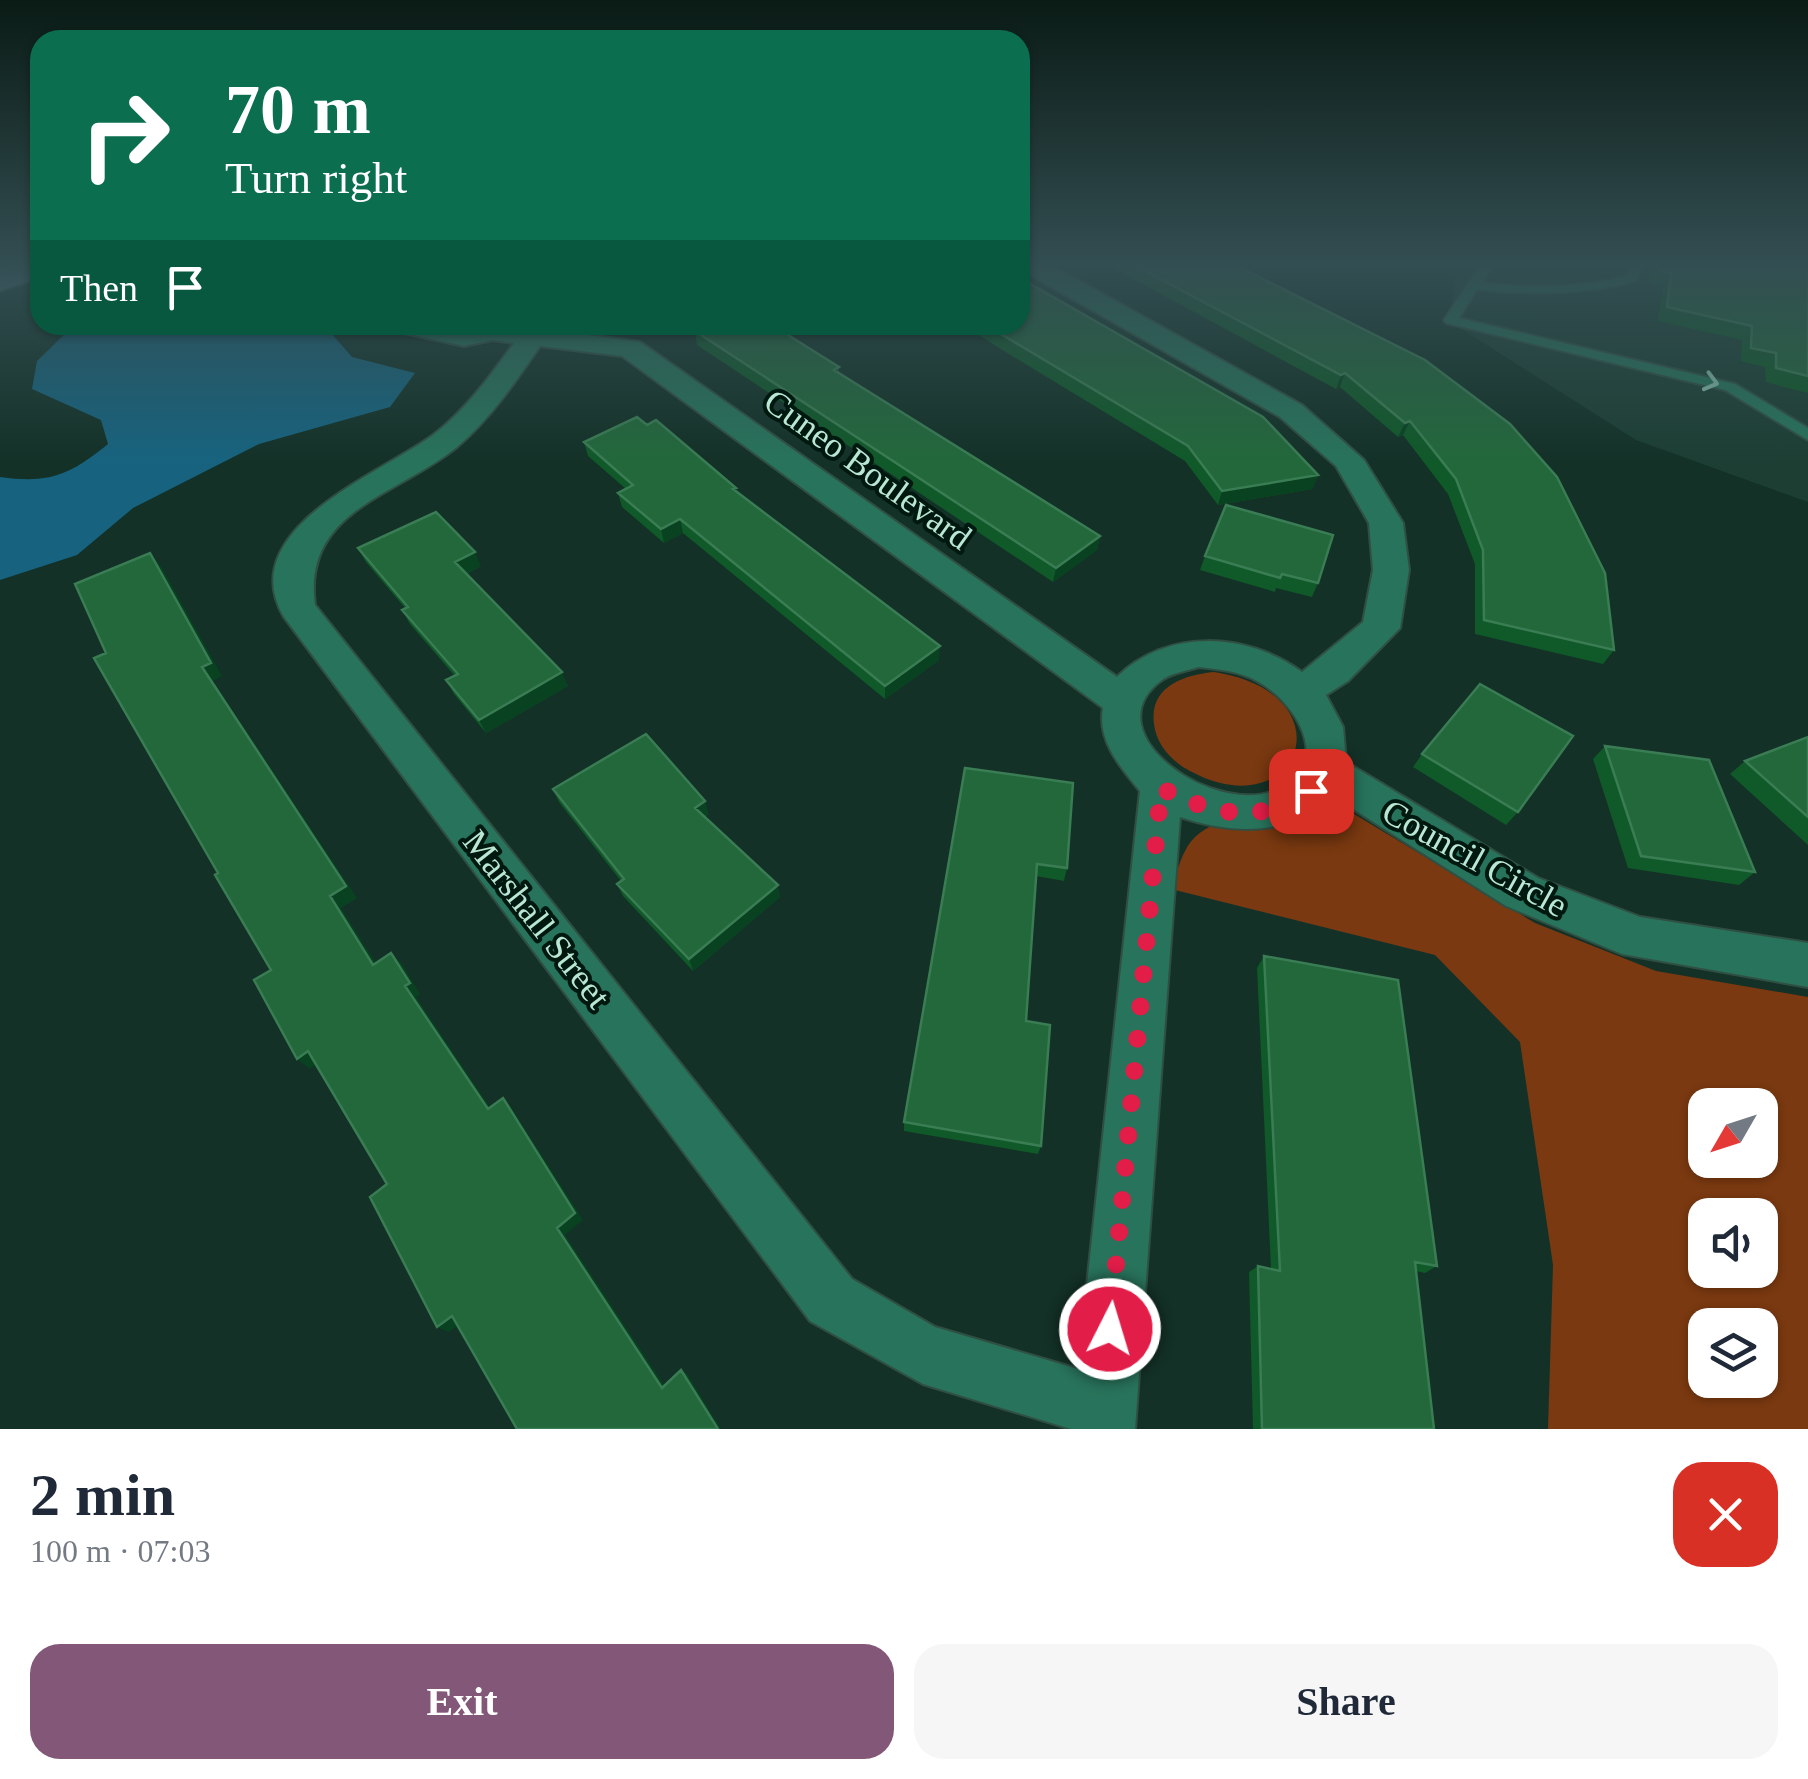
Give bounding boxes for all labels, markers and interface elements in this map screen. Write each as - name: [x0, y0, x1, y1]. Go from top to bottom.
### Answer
- icon: right: [60, 70, 190, 200]
- text: 70 m: [225, 71, 371, 148]
- text: Turn right: [225, 153, 407, 203]
- icon: arrive: [158, 260, 213, 315]
- text: Then: [60, 267, 138, 309]
- one-way arrow: [1702, 370, 1719, 391]
- street label: Cuneo Boulevard: [757, 381, 979, 558]
- pin: [1269, 749, 1354, 834]
- icon: arrive: [1284, 764, 1339, 819]
- street label: Council Circle: [1376, 792, 1574, 925]
- street label: Marshall Street: [455, 823, 618, 1016]
- north arrow: [1688, 1088, 1778, 1178]
- map controls: [1688, 1088, 1778, 1398]
- button: sound: [1688, 1198, 1778, 1288]
- position arrow: [1058, 1277, 1162, 1381]
- button: layers: [1688, 1308, 1778, 1398]
- text: 2 min: [30, 1462, 175, 1528]
- button: close: [1673, 1462, 1778, 1567]
- text: 100 m · 07:03: [30, 1533, 210, 1569]
- button: Exit: [30, 1644, 894, 1759]
- button: Share: [914, 1644, 1778, 1759]

